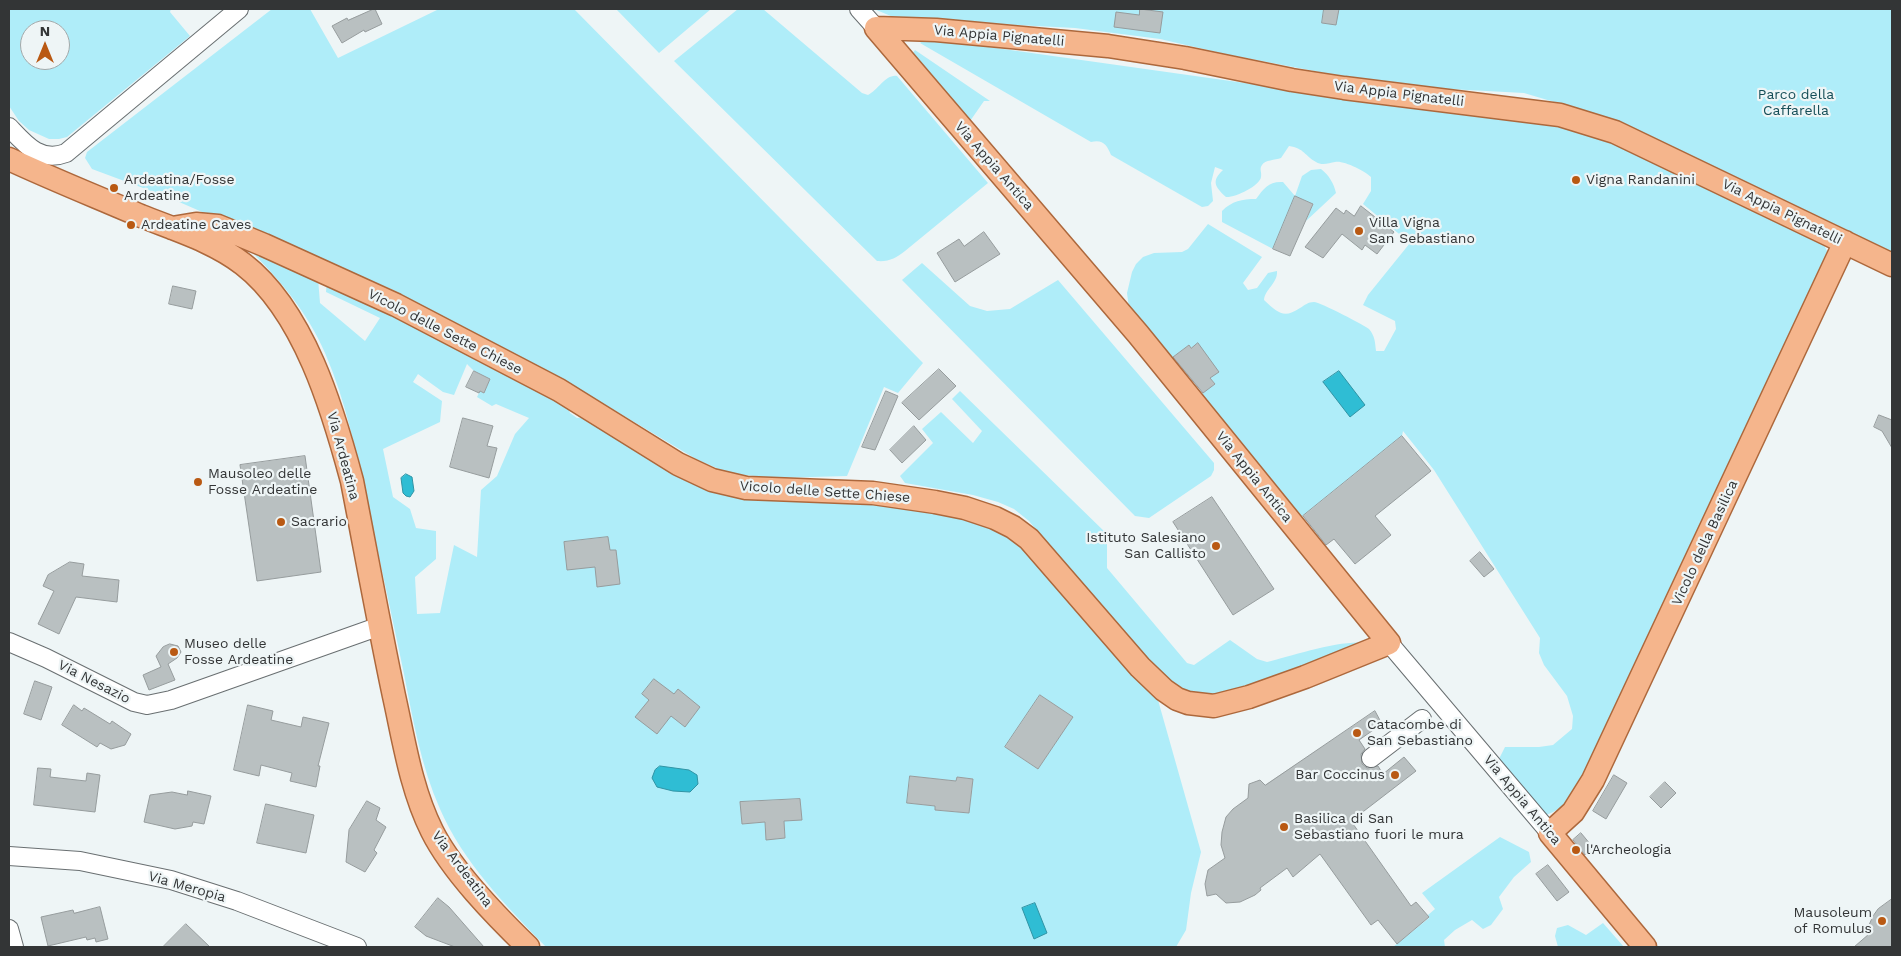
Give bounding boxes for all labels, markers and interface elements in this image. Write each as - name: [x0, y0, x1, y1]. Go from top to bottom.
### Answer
- north arrow: [20, 20, 70, 70]
- street label: Via Appia Pignatelli: [933, 22, 1065, 50]
- text: N: [40, 23, 50, 39]
- street label: Via Appia Pignatelli: [1333, 78, 1465, 110]
- park label: Parco della Caffarella: [1758, 87, 1834, 120]
- street label: Via Appia Antica: [951, 118, 1037, 214]
- place label: Ardeatina/Fosse Ardeatine: [124, 172, 235, 204]
- place label: Vigna Randanini: [1586, 172, 1695, 188]
- marker: Vigna Randanini: [1570, 174, 1582, 186]
- street label: Via Appia Pignatelli: [1719, 176, 1845, 248]
- marker: Ardeatina/Fosse Ardeatine: [108, 182, 120, 194]
- place label: Villa Vigna San Sebastiano: [1369, 215, 1475, 248]
- place label: Ardeatine Caves: [141, 217, 251, 233]
- marker: Ardeatine Caves: [125, 219, 137, 231]
- marker: Villa Vigna San Sebastiano: [1353, 225, 1365, 237]
- street label: Vicolo delle Sette Chiese: [365, 286, 525, 378]
- street label: Via Ardeatina: [323, 410, 363, 502]
- street label: Via Appia Antica: [1212, 428, 1296, 526]
- place label: Mausoleo delle Fosse Ardeatine: [208, 466, 317, 498]
- marker: Mausoleo delle Fosse Ardeatine: [192, 476, 204, 488]
- street label: Vicolo delle Sette Chiese: [739, 478, 911, 506]
- street label: Vicolo della Basilica: [1669, 478, 1741, 608]
- place label: Sacrario: [291, 514, 347, 530]
- marker: Sacrario: [275, 516, 287, 528]
- place label: Istituto Salesiano San Callisto: [1086, 530, 1206, 562]
- marker: Istituto Salesiano San Callisto: [1210, 540, 1222, 552]
- place label: Museo delle Fosse Ardeatine: [184, 636, 293, 669]
- marker: Museo delle Fosse Ardeatine: [168, 646, 180, 658]
- street label: Via Nesazio: [55, 657, 133, 707]
- place label: Catacombe di San Sebastiano: [1367, 717, 1473, 750]
- marker: Catacombe di San Sebastiano: [1351, 727, 1363, 739]
- street label: Via Appia Antica: [1480, 752, 1564, 848]
- place label: Bar Coccinus: [1295, 767, 1385, 783]
- marker: Bar Coccinus: [1389, 769, 1401, 781]
- place label: Basilica di San Sebastiano fuori le mura: [1294, 811, 1464, 844]
- marker: Basilica di San Sebastiano fuori le mura: [1278, 821, 1290, 833]
- street label: Via Ardeatina: [428, 828, 496, 910]
- place label: l'Archeologia: [1586, 842, 1671, 858]
- marker: l'Archeologia: [1570, 844, 1582, 856]
- street label: Via Meropia: [146, 868, 228, 906]
- place label: Mausoleum of Romulus: [1793, 905, 1872, 938]
- marker: Mausoleum of Romulus: [1876, 915, 1888, 927]

